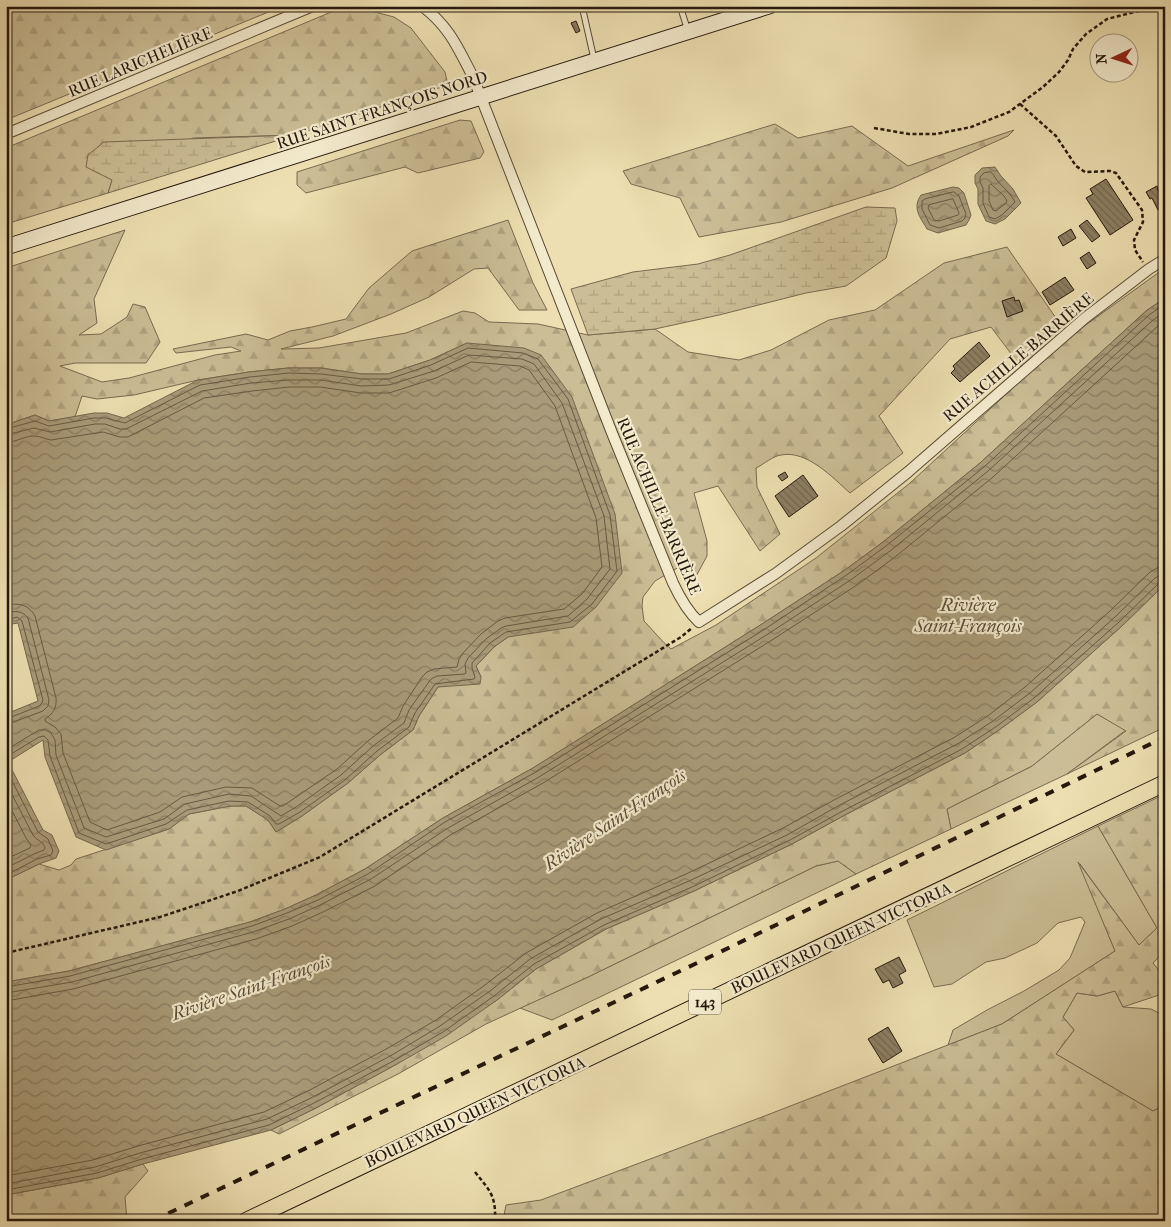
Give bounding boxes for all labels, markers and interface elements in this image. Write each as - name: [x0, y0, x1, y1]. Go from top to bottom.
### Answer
- street label: RUE LARICHELIÈRE: [65, 22, 215, 101]
- north arrow: [1088, 32, 1138, 82]
- text: N: [1093, 53, 1110, 65]
- street label: RUE SAINT-FRANÇOIS NORD: [274, 67, 490, 154]
- street label: RUE ACHILLE-BARRIÈRE: [938, 287, 1097, 426]
- street label: RUE ACHILLE-BARRIÈRE: [613, 414, 706, 598]
- water label: Rivière Saint-François: [914, 595, 1022, 637]
- water label: Rivière Saint-François: [539, 765, 690, 876]
- street label: BOULEVARD QUEEN-VICTORIA: [728, 878, 955, 998]
- water label: Rivière Saint-François: [168, 951, 334, 1025]
- road number: 143: [689, 990, 721, 1014]
- street label: BOULEVARD QUEEN-VICTORIA: [362, 1052, 589, 1172]

